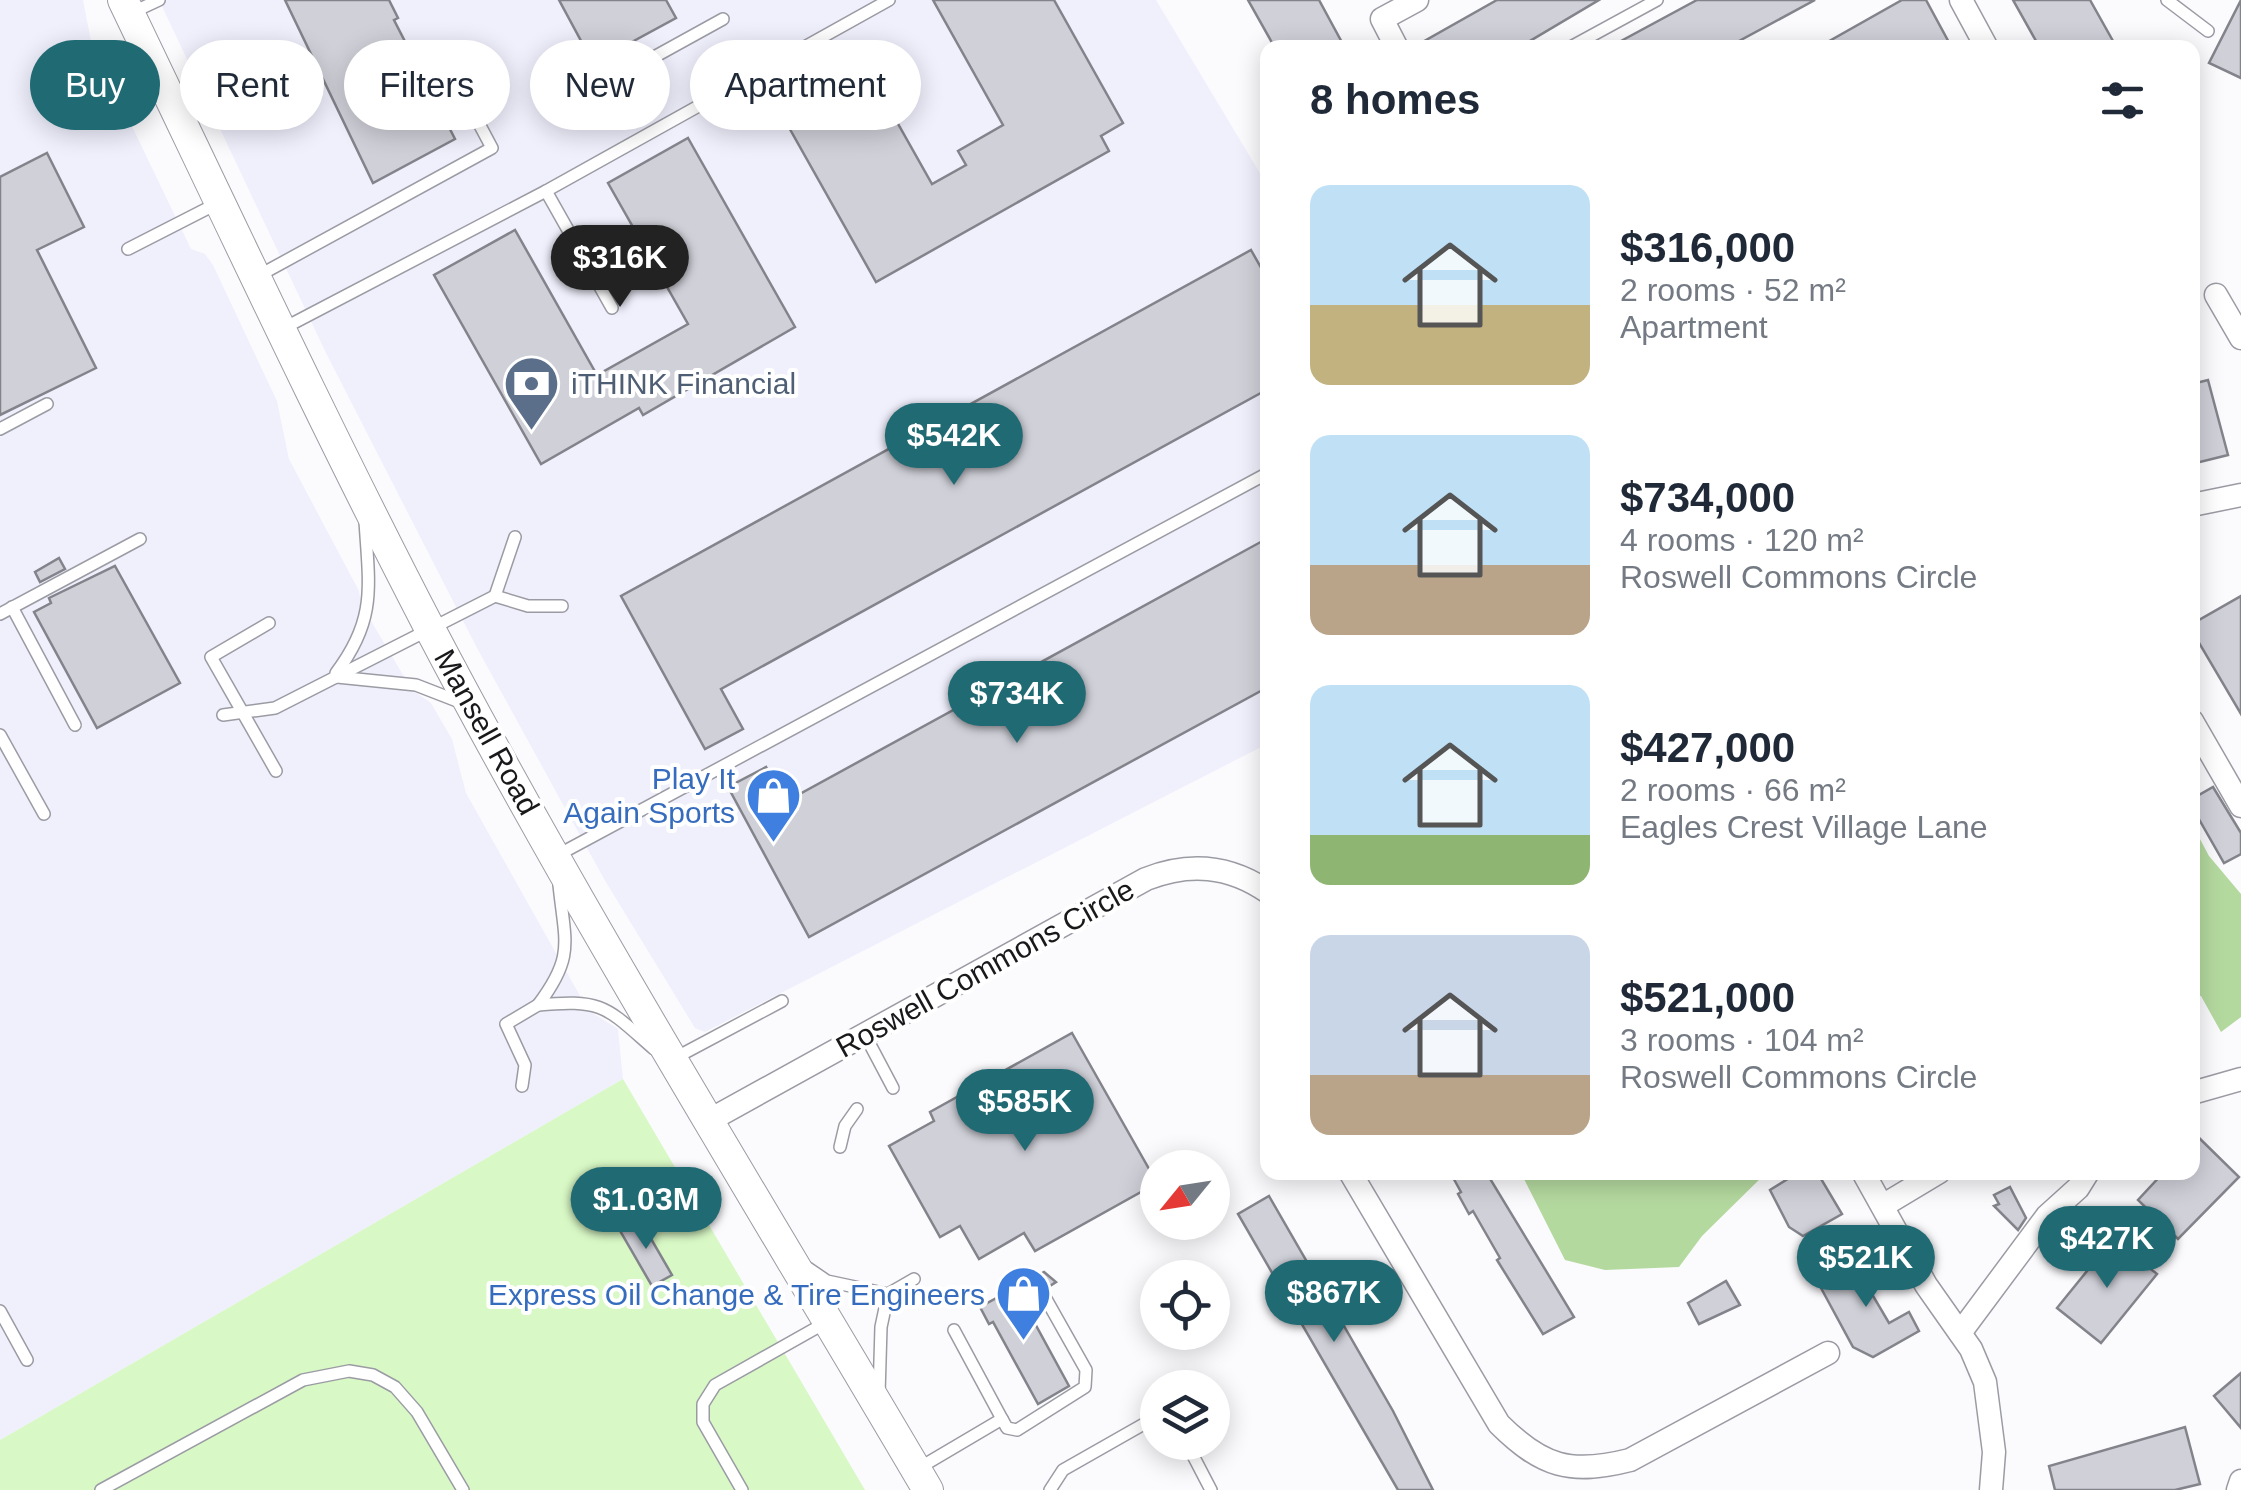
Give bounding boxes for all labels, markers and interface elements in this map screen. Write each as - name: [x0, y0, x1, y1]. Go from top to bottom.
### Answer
- chip: Buy: [30, 40, 160, 130]
- chip: Rent: [180, 40, 324, 130]
- chip: Filters: [344, 40, 510, 130]
- chip: New: [530, 40, 670, 130]
- chip: Apartment: [690, 40, 921, 130]
- icon: filters: [2095, 73, 2150, 128]
- text: 8 homes: [1310, 76, 1480, 123]
- text: $316,000: [1620, 224, 1795, 271]
- pin: $316K: [550, 225, 690, 310]
- icon: home: [1390, 225, 1510, 345]
- text: $316K: [573, 239, 667, 275]
- text: 2 rooms · 52 m²: [1620, 272, 1846, 308]
- text: Apartment: [1620, 309, 1768, 345]
- bank icon: iTHINK Financial: [502, 353, 562, 432]
- place label: iTHINK Financial: [571, 367, 796, 400]
- pin: $542K: [884, 403, 1024, 488]
- text: $542K: [907, 417, 1001, 453]
- text: $734,000: [1620, 474, 1795, 521]
- icon: home: [1390, 475, 1510, 595]
- text: 4 rooms · 120 m²: [1620, 522, 1864, 558]
- text: Roswell Commons Circle: [1620, 559, 1977, 595]
- street label: Mansell Road: [428, 644, 546, 820]
- pin: $734K: [947, 661, 1087, 746]
- text: $734K: [970, 675, 1064, 711]
- text: $427,000: [1620, 724, 1795, 771]
- icon: home: [1390, 725, 1510, 845]
- place label: Play It Again Sports: [563, 762, 736, 829]
- shop icon: Play It Again Sports: [744, 765, 804, 844]
- text: 2 rooms · 66 m²: [1620, 772, 1846, 808]
- text: Eagles Crest Village Lane: [1620, 809, 1988, 845]
- street label: Roswell Commons Circle: [830, 872, 1140, 1064]
- text: $521,000: [1620, 974, 1795, 1021]
- icon: home: [1390, 975, 1510, 1095]
- text: 3 rooms · 104 m²: [1620, 1022, 1864, 1058]
- text: Roswell Commons Circle: [1620, 1059, 1977, 1095]
- pin: $585K: [955, 1069, 1095, 1154]
- text: $585K: [978, 1083, 1072, 1119]
- north arrow: [1140, 1150, 1230, 1240]
- map controls: [1140, 1150, 1230, 1460]
- pin: $1.03M: [565, 1167, 727, 1252]
- text: $1.03M: [593, 1181, 699, 1217]
- pin: $427K: [2037, 1206, 2177, 1291]
- text: $427K: [2060, 1220, 2154, 1256]
- pin: $521K: [1796, 1225, 1936, 1310]
- text: $521K: [1819, 1239, 1913, 1275]
- button: locate: [1140, 1260, 1230, 1350]
- pin: $867K: [1264, 1260, 1404, 1345]
- shop icon: Express Oil Change & Tire Engineers: [994, 1264, 1054, 1343]
- text: $867K: [1287, 1274, 1381, 1310]
- place label: Express Oil Change & Tire Engineers: [488, 1278, 985, 1311]
- button: layers: [1140, 1370, 1230, 1460]

